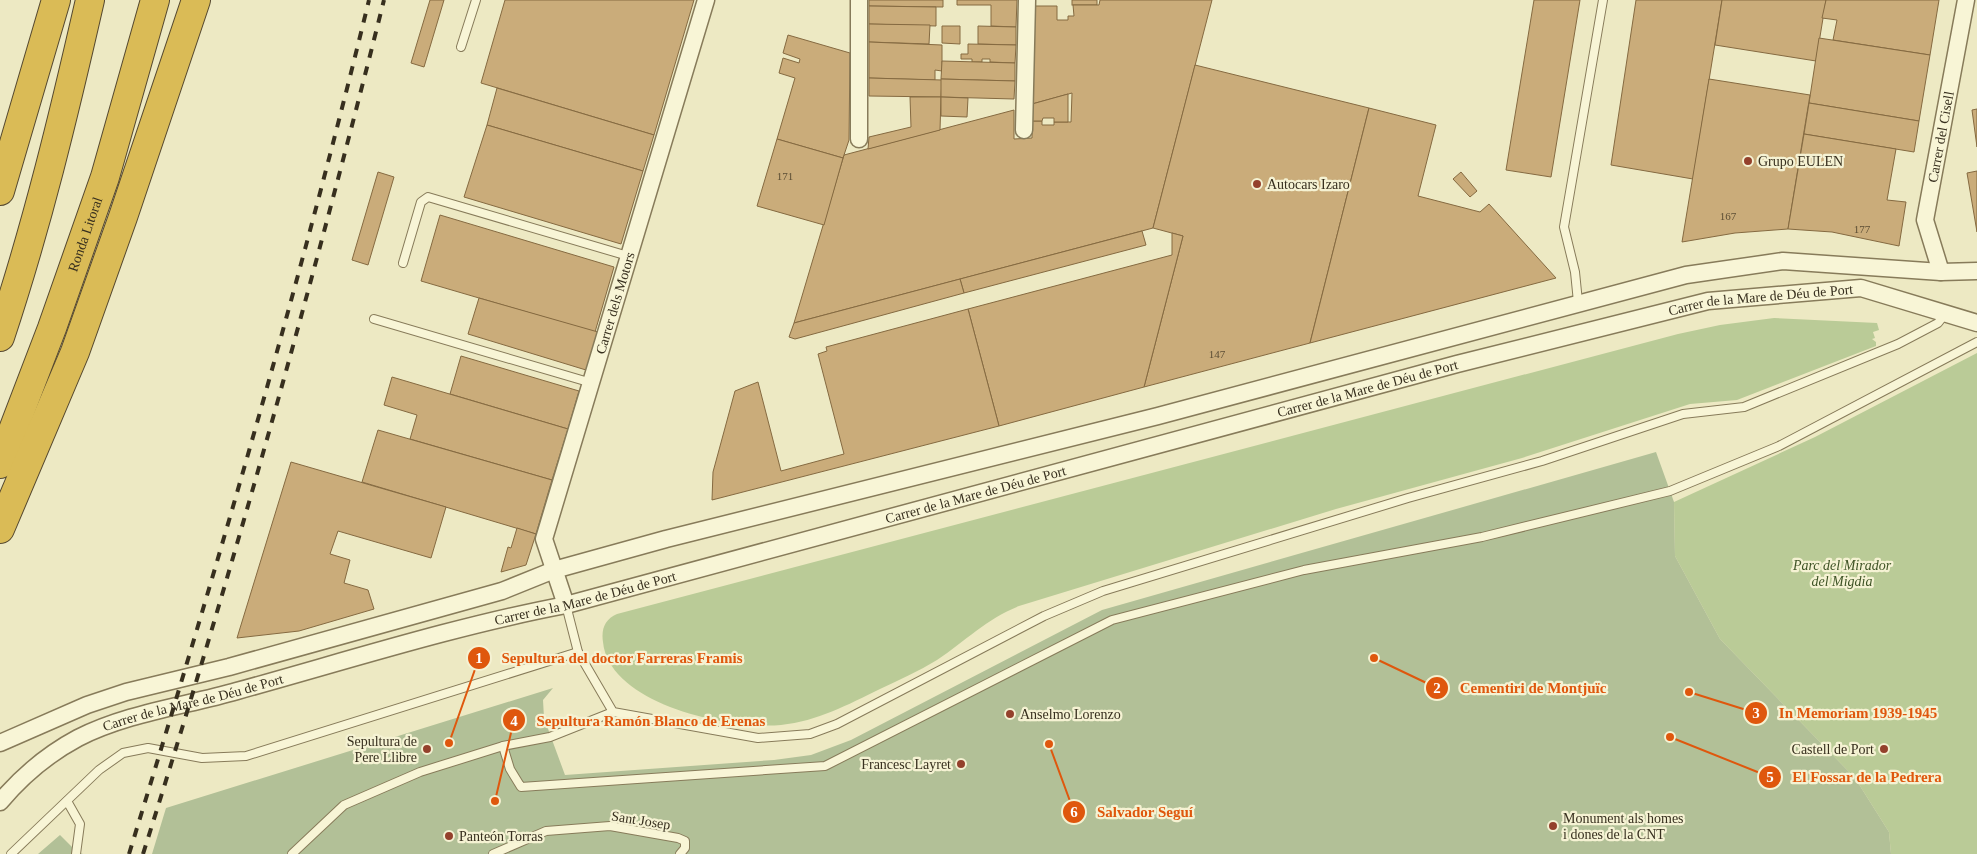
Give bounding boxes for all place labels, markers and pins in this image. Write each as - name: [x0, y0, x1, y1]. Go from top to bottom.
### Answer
- place label: Grupo EULEN: [1758, 154, 1843, 169]
- marker: Grupo EULEN: [1742, 155, 1754, 167]
- place label: Autocars Izaro: [1267, 177, 1350, 192]
- marker: Autocars Izaro: [1251, 178, 1263, 190]
- callout: Sepultura del doctor Farreras Framis: [466, 643, 753, 673]
- callout: Cementiri de Montjuïc: [1424, 673, 1616, 703]
- callout: In Memoriam 1939-1945: [1744, 698, 1947, 728]
- callout: Sepultura Ramón Blanco de Erenas: [502, 705, 775, 735]
- place label: Anselmo Lorenzo: [1020, 707, 1121, 722]
- marker: Anselmo Lorenzo: [1004, 708, 1016, 720]
- place label: Sepultura de Pere Llibre: [347, 734, 417, 765]
- place label: Castell de Port: [1792, 742, 1874, 757]
- marker: Sepultura de Pere Llibre: [421, 743, 433, 755]
- marker: Castell de Port: [1878, 743, 1890, 755]
- place label: Francesc Layret: [861, 757, 951, 772]
- marker: Francesc Layret: [955, 758, 967, 770]
- callout: El Fossar de la Pedrera: [1757, 762, 1952, 792]
- callout: Salvador Seguí: [1062, 797, 1203, 827]
- place label: Monument als homes i dones de la CNT: [1563, 811, 1684, 842]
- marker: Monument als homes i dones de la CNT: [1547, 820, 1559, 832]
- place label: Panteón Torras: [459, 829, 543, 844]
- marker: Panteón Torras: [443, 830, 455, 842]

